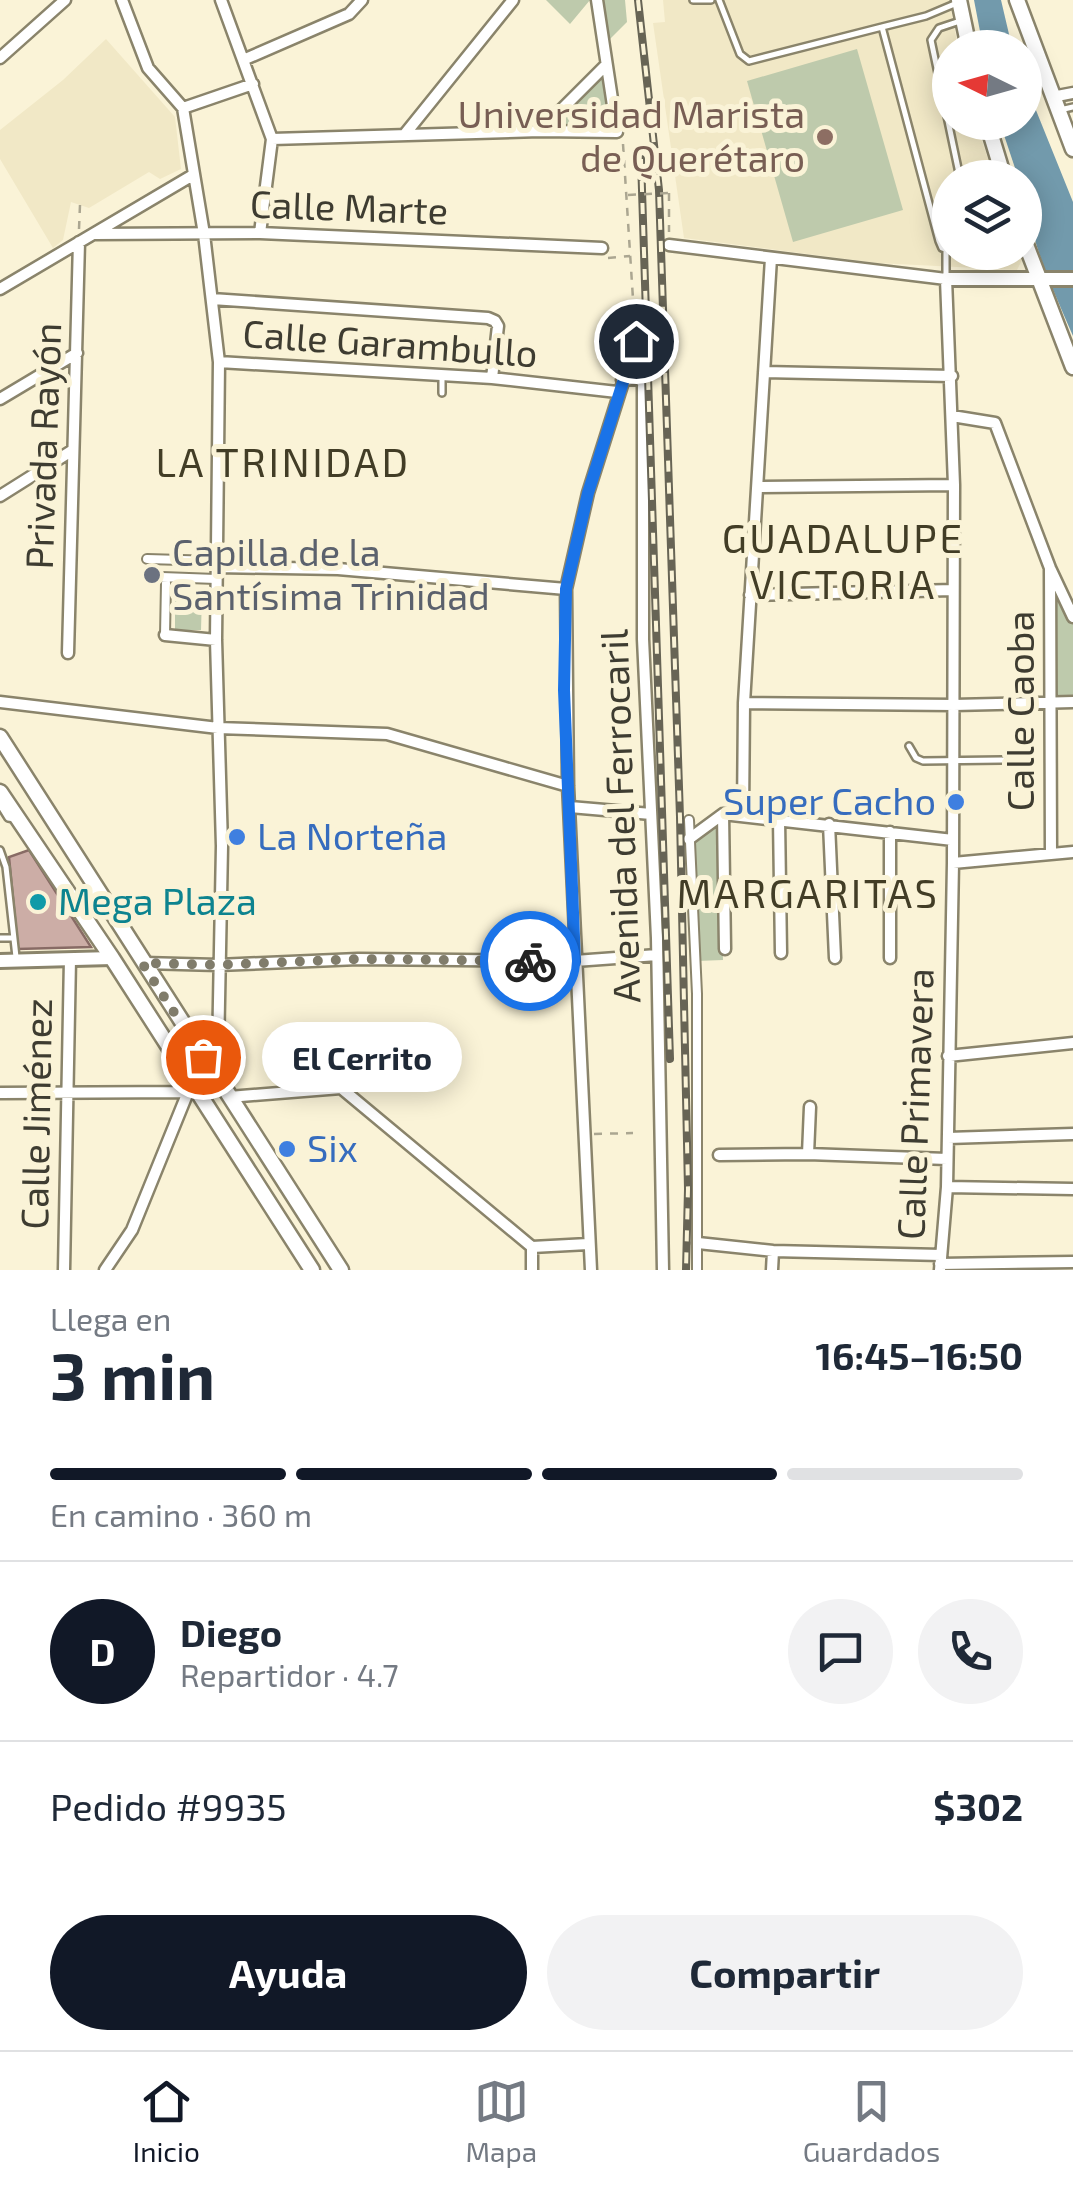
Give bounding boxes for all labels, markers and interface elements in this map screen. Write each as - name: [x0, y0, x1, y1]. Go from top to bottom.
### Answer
- north arrow: [932, 30, 1042, 140]
- map controls: [932, 30, 1042, 270]
- place label: Universidad Marista de Querétaro: [458, 90, 805, 180]
- marker: Universidad Marista de Querétaro: [814, 126, 836, 148]
- button: layers: [932, 160, 1042, 270]
- street label: Calle Marte: [249, 180, 449, 232]
- pin: [594, 299, 679, 384]
- street label: Calle Garambullo: [241, 309, 539, 375]
- icon: home: [609, 314, 664, 369]
- street label: Privada Rayón: [15, 322, 69, 570]
- district label: LA TRINIDAD: [156, 437, 410, 485]
- district label: GUADALUPE VICTORIA: [722, 513, 964, 607]
- place label: Capilla de la Santísima Trinidad: [172, 528, 490, 618]
- marker: Capilla de la Santísima Trinidad: [141, 564, 163, 586]
- street label: Calle Caoba: [996, 611, 1042, 811]
- street label: Avenida del Ferrocaril: [589, 628, 649, 1004]
- place label: Super Cacho: [723, 777, 936, 823]
- marker: Super Cacho: [945, 791, 967, 813]
- place label: La Norteña: [257, 812, 447, 858]
- marker: La Norteña: [226, 826, 248, 848]
- district label: MARGARITAS: [676, 868, 940, 916]
- place label: Mega Plaza: [58, 877, 257, 923]
- marker: Mega Plaza: [27, 891, 49, 913]
- courier: [480, 911, 580, 1011]
- icon: bike: [503, 934, 558, 989]
- street label: Calle Primavera: [886, 967, 942, 1240]
- street label: Calle Jiménez: [10, 998, 60, 1230]
- pin: [161, 1015, 246, 1100]
- callout: El Cerrito: [263, 1022, 463, 1092]
- icon: bag: [176, 1030, 231, 1085]
- text: El Cerrito: [292, 1038, 432, 1076]
- place label: Six: [307, 1124, 358, 1170]
- marker: Six: [276, 1138, 298, 1160]
- text: Llega en: [50, 1299, 171, 1337]
- text: 16:45–16:50: [816, 1332, 1023, 1378]
- text: 3 min: [50, 1335, 215, 1413]
- text: En camino · 360 m: [50, 1495, 312, 1533]
- button: chat: [788, 1599, 893, 1704]
- button: phone: [918, 1599, 1023, 1704]
- text: Diego: [180, 1609, 282, 1655]
- text: D: [90, 1628, 115, 1674]
- text: Repartidor · 4.7: [180, 1655, 399, 1693]
- text: Pedido #9935: [50, 1783, 287, 1829]
- text: $302: [933, 1783, 1023, 1829]
- button: Ayuda: [50, 1915, 527, 2030]
- button: Compartir: [547, 1915, 1023, 2030]
- tab: Inicio: [133, 2074, 200, 2168]
- tab: Mapa: [466, 2074, 537, 2168]
- tab: Guardados: [803, 2074, 940, 2168]

